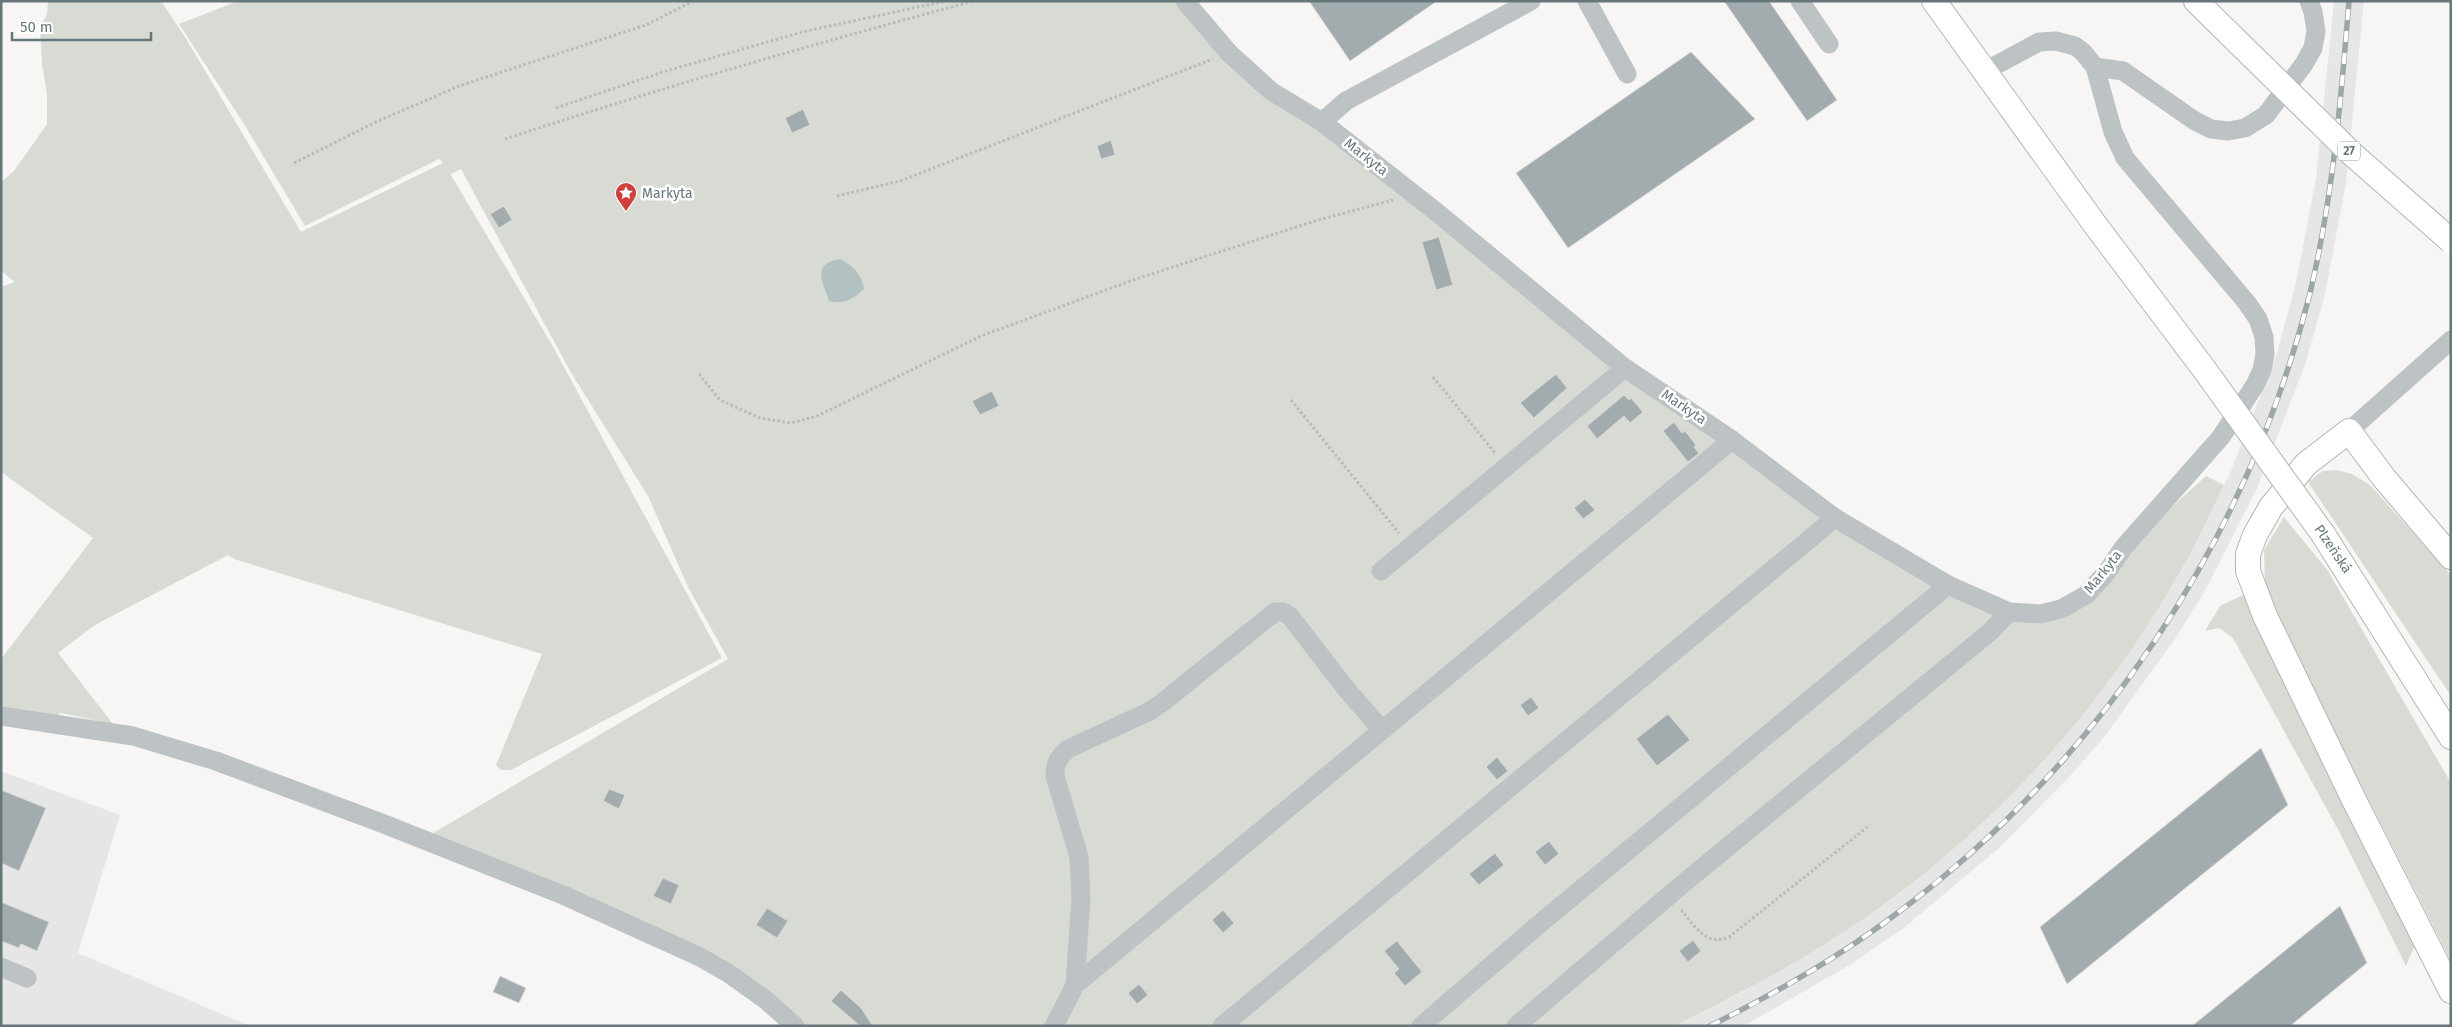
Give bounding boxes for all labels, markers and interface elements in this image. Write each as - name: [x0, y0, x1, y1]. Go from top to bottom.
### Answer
- scale bar: [12, 10, 151, 42]
- text: 50 m: [20, 18, 53, 36]
- street label: Markyta: [1341, 135, 1391, 179]
- road number: 27: [2338, 142, 2360, 160]
- place icon: Markyta: [614, 181, 638, 212]
- place label: Markyta: [642, 185, 693, 202]
- street label: Markyta: [1658, 386, 1710, 428]
- street label: Plzeňská: [2311, 521, 2355, 577]
- street label: Markyta: [2080, 547, 2126, 597]

